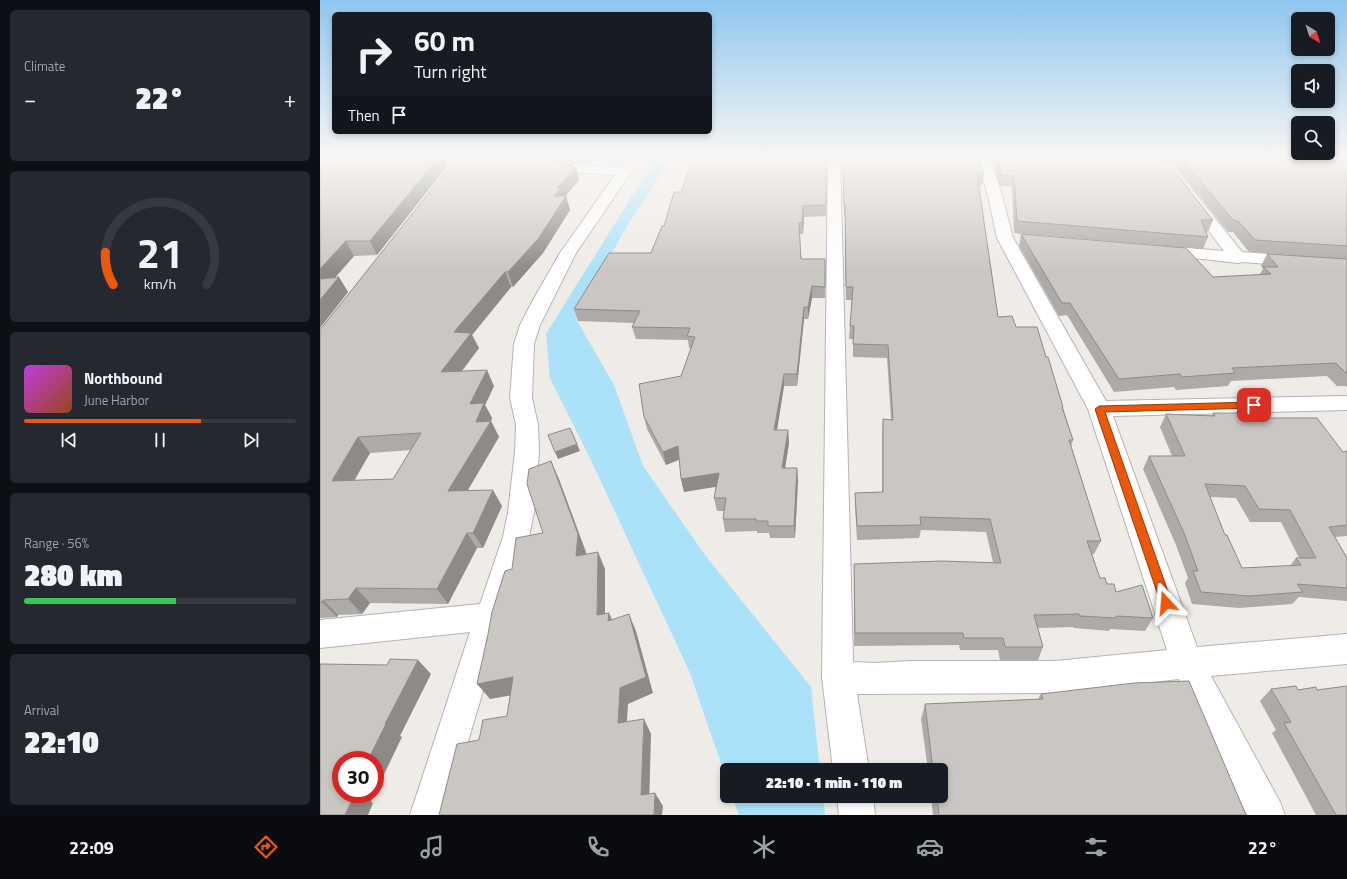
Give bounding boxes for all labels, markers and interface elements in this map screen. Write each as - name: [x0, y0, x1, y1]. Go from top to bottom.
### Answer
- north arrow: [1291, 12, 1335, 56]
- map controls: [1291, 12, 1335, 160]
- text: 60 m: [414, 19, 475, 62]
- icon: right: [348, 28, 400, 80]
- text: Climate: [24, 56, 65, 76]
- text: Turn right: [414, 58, 487, 85]
- button: sound: [1291, 64, 1335, 108]
- text: 22°: [135, 75, 185, 121]
- text: −: [24, 82, 36, 116]
- text: +: [284, 82, 296, 116]
- text: Then: [348, 104, 380, 127]
- icon: arrive: [388, 104, 410, 126]
- button: search: [1291, 116, 1335, 160]
- text: 21: [137, 220, 183, 283]
- text: km/h: [144, 272, 176, 294]
- text: Northbound: [84, 367, 163, 390]
- pin: [1237, 388, 1271, 422]
- text: June Harbor: [84, 390, 149, 410]
- icon: arrive: [1243, 394, 1265, 416]
- icon: previous: [58, 429, 80, 451]
- icon: pause: [149, 429, 171, 451]
- icon: next: [240, 429, 262, 451]
- text: Range · 56%: [24, 533, 89, 553]
- text: 280 km: [24, 552, 122, 598]
- position arrow: [1145, 582, 1187, 624]
- text: Arrival: [24, 700, 59, 720]
- text: 22:10: [24, 719, 99, 765]
- speed limit sign: 30: [332, 751, 384, 803]
- text: 22:10 · 1 min · 110 m: [766, 771, 902, 794]
- icon: directions: [252, 833, 280, 861]
- icon: music: [418, 833, 446, 861]
- icon: phone: [584, 833, 612, 861]
- icon: climate: [750, 833, 778, 861]
- icon: car: [916, 833, 944, 861]
- icon: filters: [1082, 833, 1110, 861]
- text: 22:09: [69, 834, 114, 861]
- text: 22°: [1248, 834, 1278, 861]

